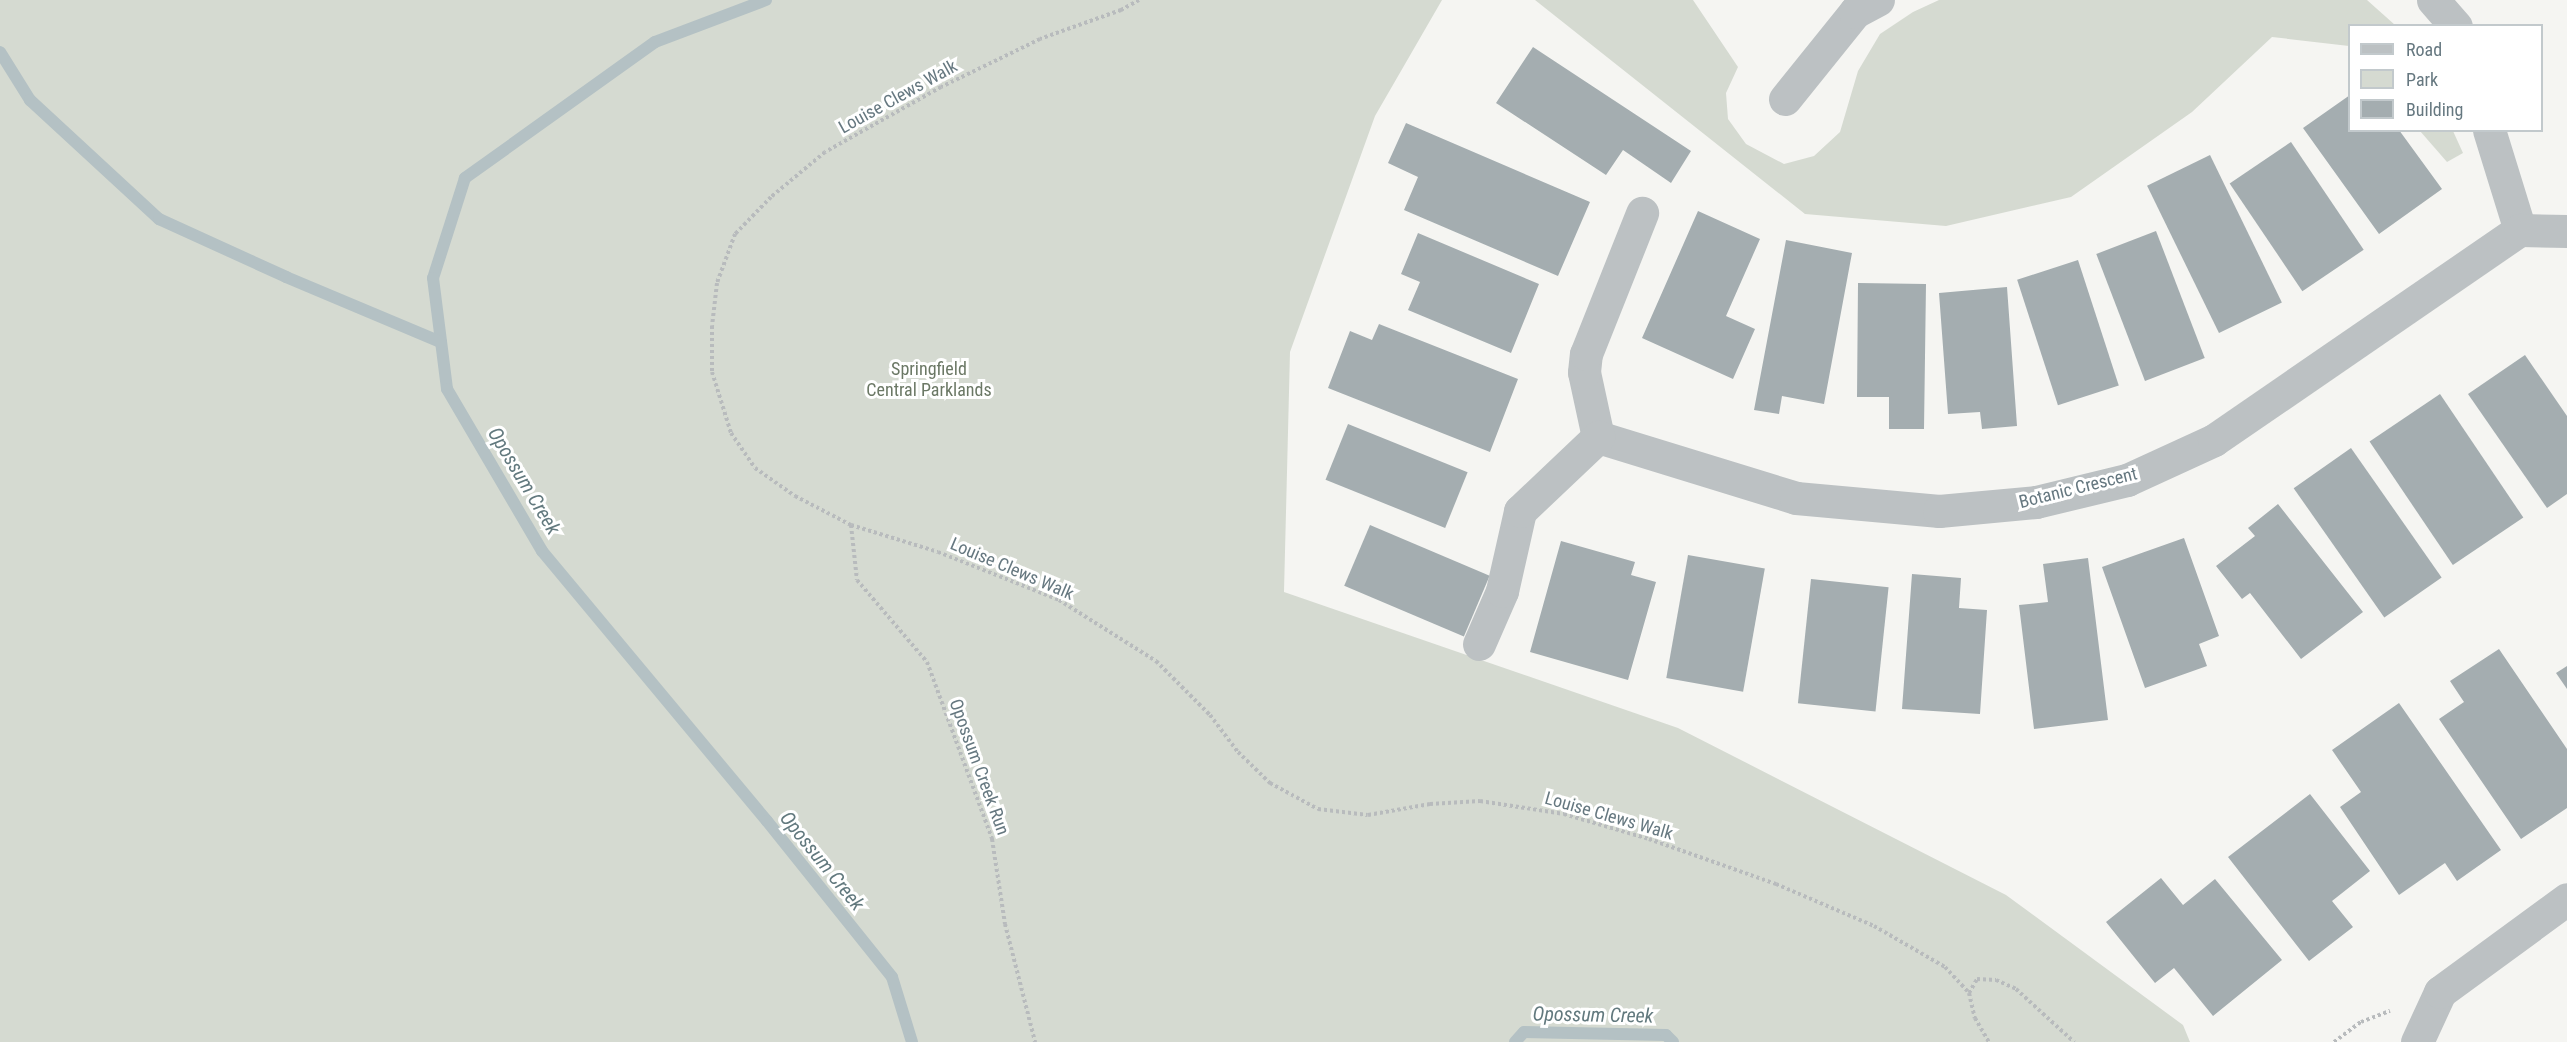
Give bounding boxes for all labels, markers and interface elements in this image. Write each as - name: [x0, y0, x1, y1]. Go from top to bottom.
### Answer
- legend: [2348, 24, 2543, 132]
- text: Road: [2406, 39, 2442, 60]
- street label: Louise Clews Walk: [835, 55, 961, 139]
- text: Park: [2406, 69, 2438, 90]
- text: Building: [2406, 99, 2463, 120]
- park label: Springfield Central Parklands: [866, 359, 992, 401]
- water label: Opossum Creek: [483, 423, 565, 539]
- street label: Botanic Crescent: [2017, 463, 2139, 513]
- street label: Louise Clews Walk: [947, 533, 1077, 605]
- street label: Opossum Creek Run: [944, 696, 1014, 838]
- street label: Louise Clews Walk: [1542, 787, 1676, 845]
- water label: Opossum Creek: [775, 806, 869, 916]
- water label: Opossum Creek: [1532, 1002, 1654, 1028]

